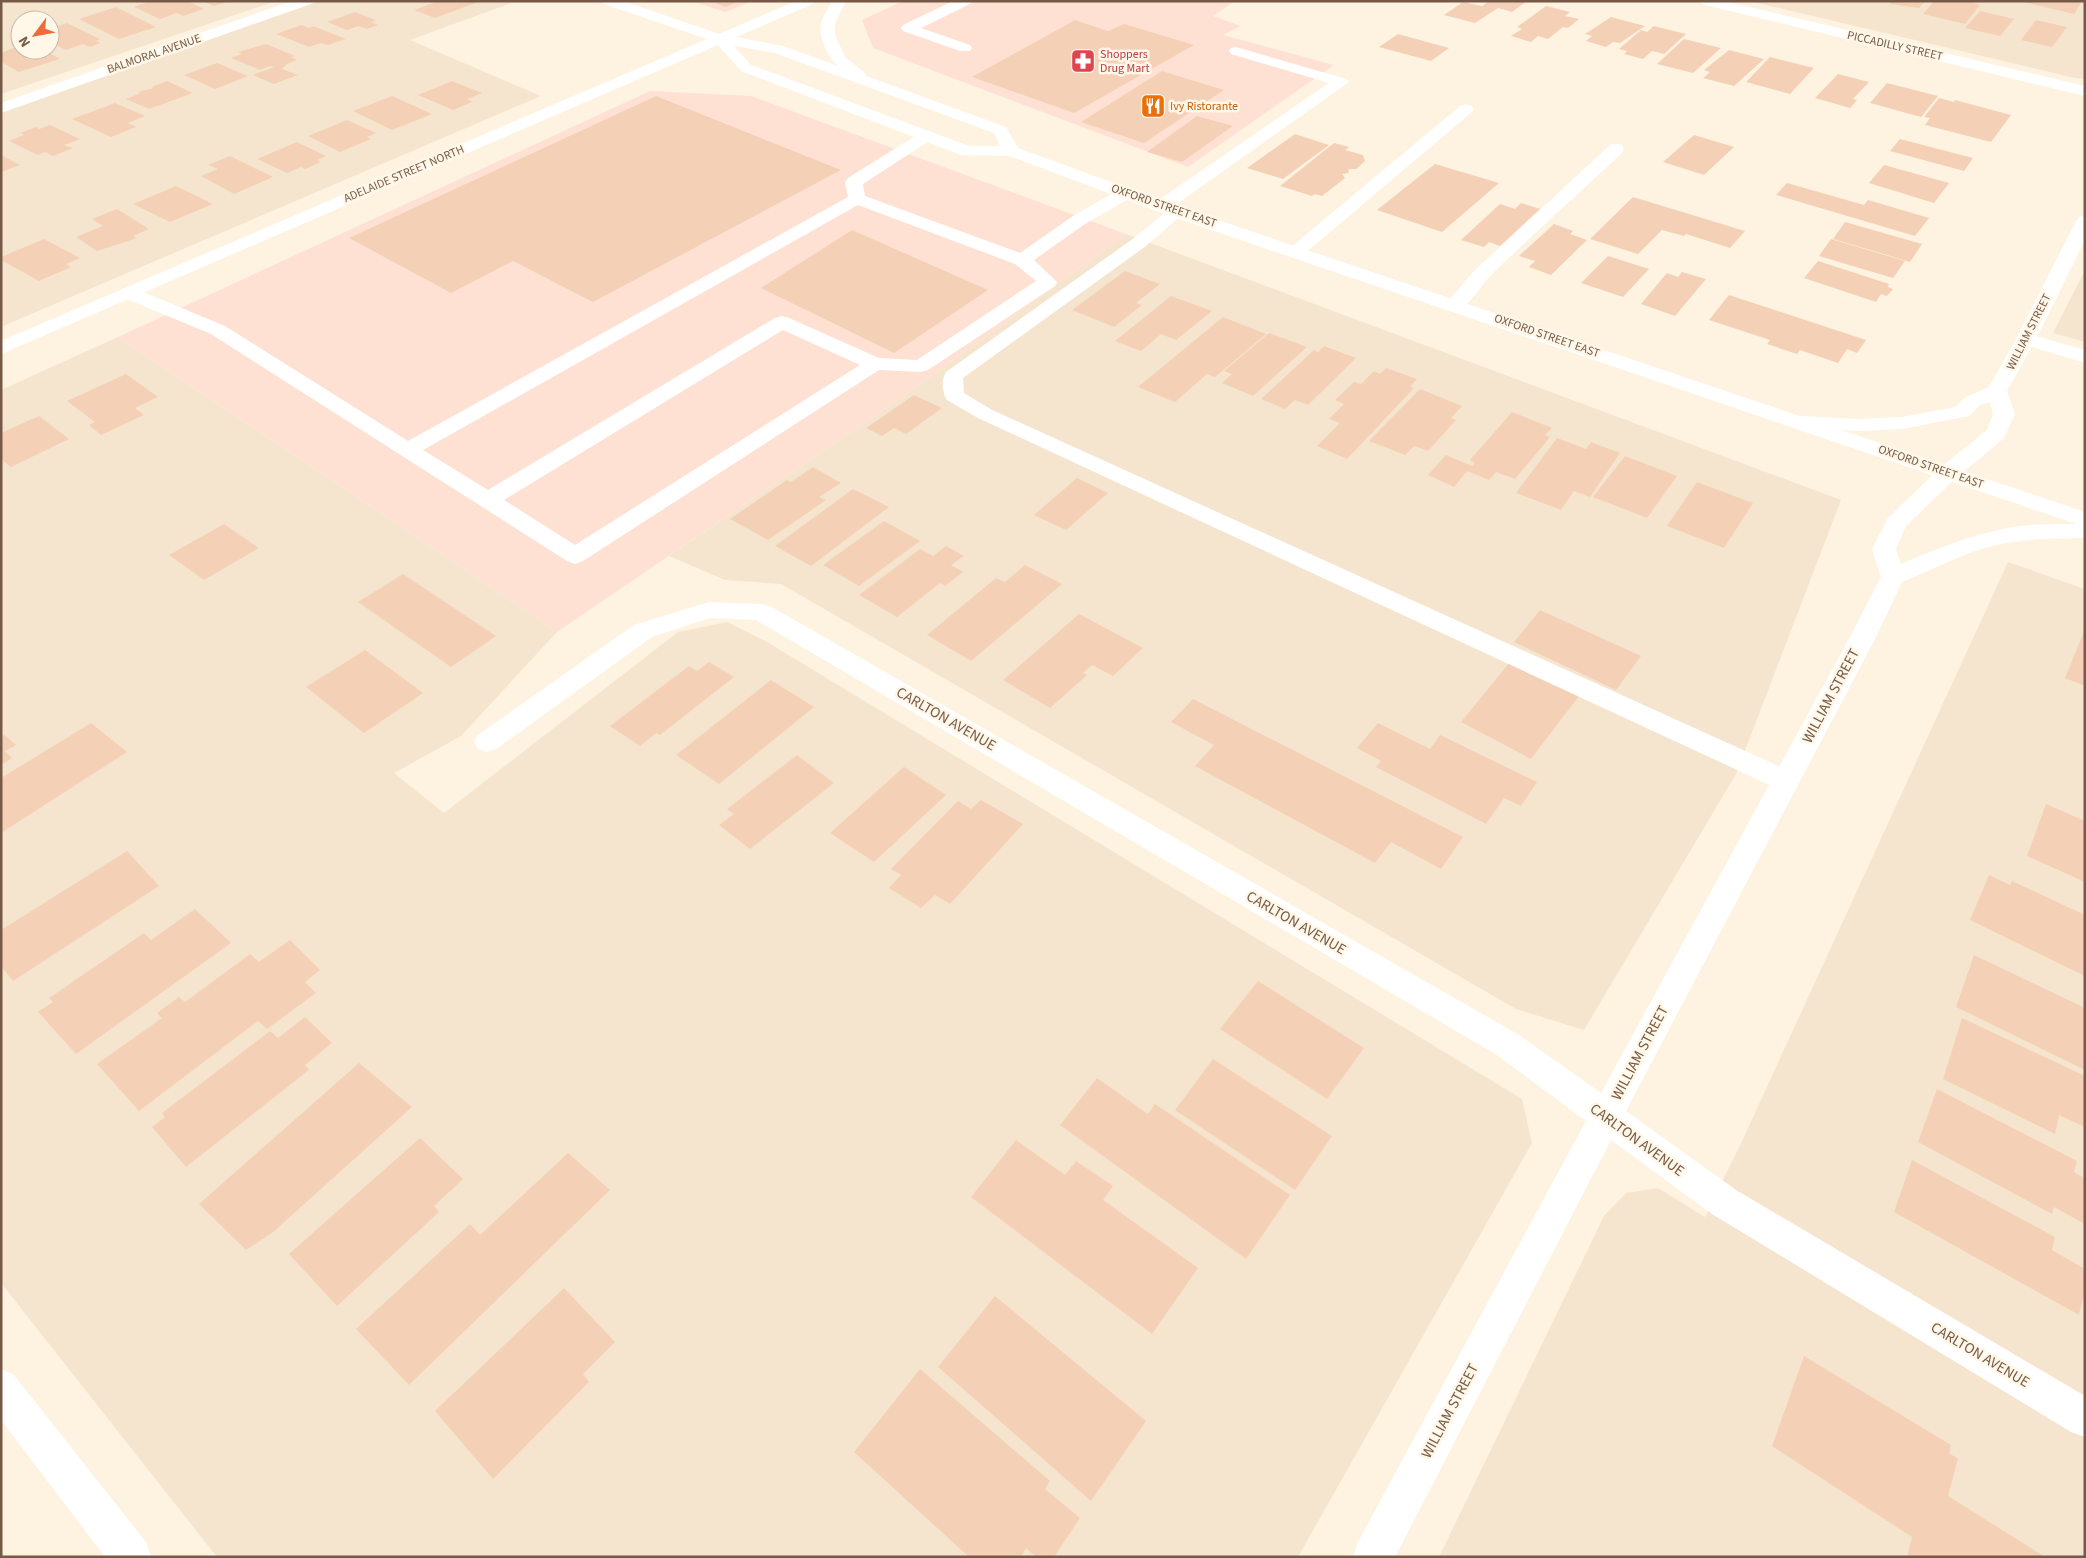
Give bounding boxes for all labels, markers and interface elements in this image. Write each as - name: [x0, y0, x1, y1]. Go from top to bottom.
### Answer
- north arrow: [10, 10, 60, 60]
- street label: PICCADILLY STREET: [1845, 27, 1945, 65]
- street label: BALMORAL AVENUE: [105, 30, 203, 78]
- text: N: [14, 32, 36, 51]
- place label: Shoppers Drug Mart: [1100, 46, 1150, 77]
- pharmacy icon: Shoppers Drug Mart: [1070, 48, 1096, 74]
- restaurant icon: Ivy Ristorante: [1140, 93, 1166, 119]
- place label: Ivy Ristorante: [1170, 98, 1238, 115]
- street label: ADELAIDE STREET NORTH: [341, 141, 467, 207]
- street label: OXFORD STREET EAST: [1109, 180, 1220, 232]
- street label: WILLIAM STREET: [2002, 290, 2056, 373]
- street label: OXFORD STREET EAST: [1492, 310, 1603, 362]
- street label: OXFORD STREET EAST: [1876, 441, 1987, 493]
- street label: WILLIAM STREET: [1797, 645, 1865, 747]
- street label: CARLTON AVENUE: [892, 682, 1000, 756]
- street label: CARLTON AVENUE: [1242, 886, 1350, 960]
- street label: WILLIAM STREET: [1606, 1002, 1674, 1104]
- street label: CARLTON AVENUE: [1586, 1099, 1689, 1181]
- street label: CARLTON AVENUE: [1927, 1317, 2033, 1393]
- street label: WILLIAM STREET: [1416, 1360, 1484, 1462]

